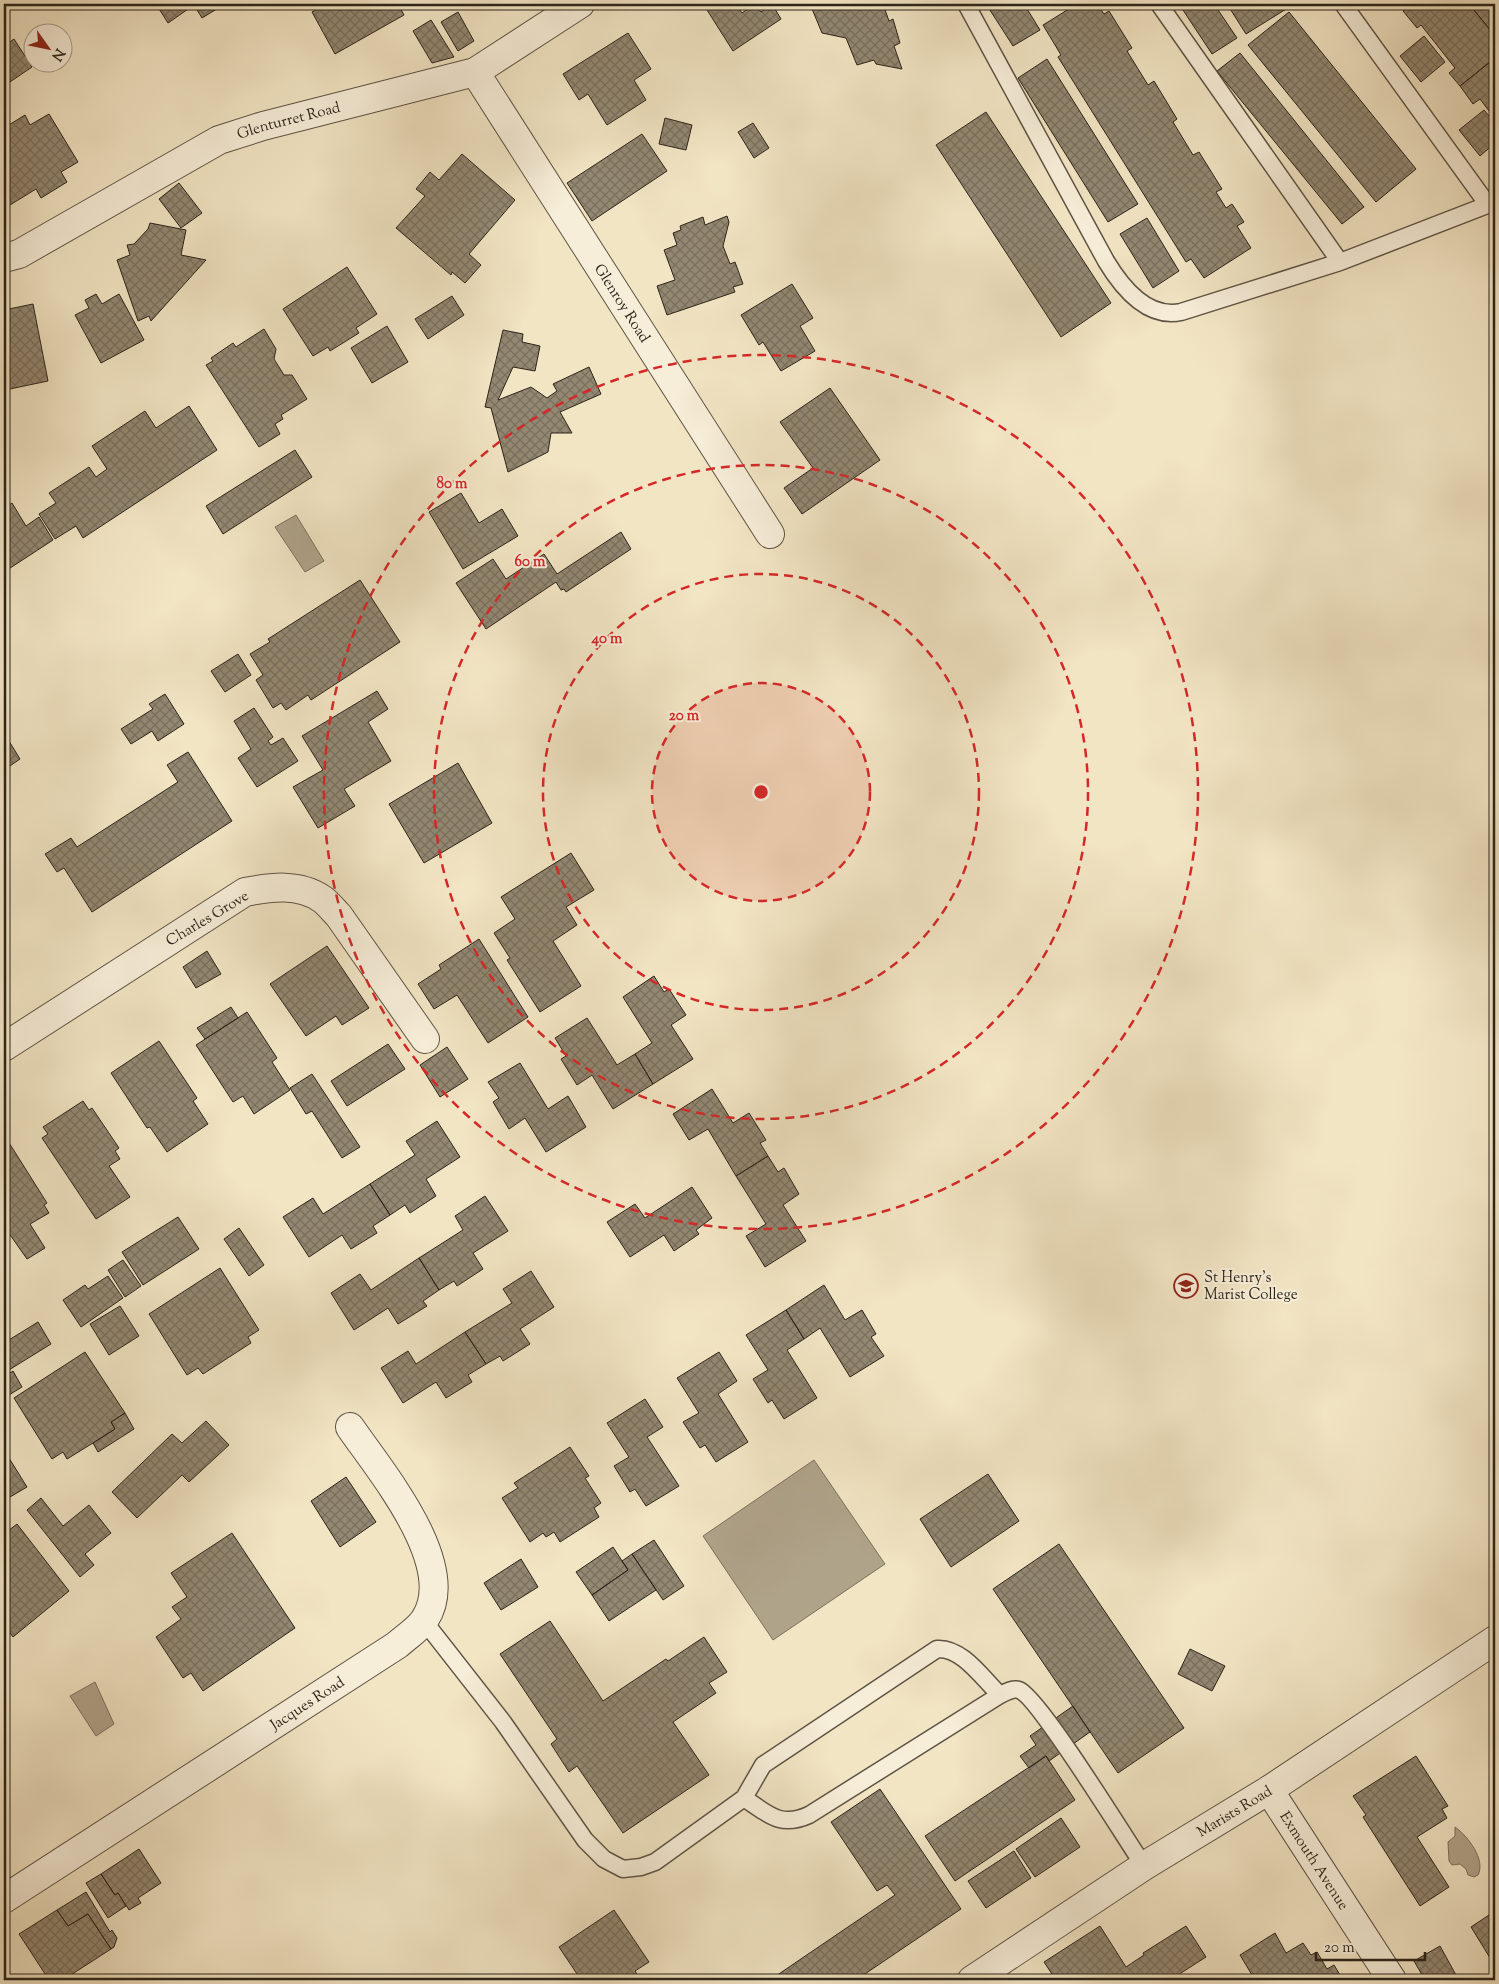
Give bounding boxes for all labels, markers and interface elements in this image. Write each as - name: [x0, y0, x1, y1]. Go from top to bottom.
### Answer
- north arrow: [22, 22, 72, 72]
- text: N: [46, 44, 69, 64]
- street label: Glenturret Road: [235, 98, 343, 146]
- street label: Glenroy Road: [588, 260, 655, 348]
- text: 80 m: [436, 474, 468, 495]
- text: 60 m: [515, 552, 546, 573]
- text: 40 m: [591, 629, 623, 650]
- text: 20 m: [669, 706, 700, 727]
- centre of rings: [752, 783, 770, 801]
- street label: Charles Grove: [162, 886, 253, 952]
- place label: St Henry's Marist College: [1204, 1268, 1298, 1306]
- school or university icon: St Henry's Marist College: [1173, 1273, 1199, 1299]
- street label: Jacques Road: [266, 1672, 350, 1737]
- street label: Marists Road: [1194, 1781, 1277, 1843]
- street label: Exmouth Avenue: [1274, 1808, 1353, 1915]
- scale bar: [1316, 1929, 1425, 1961]
- text: 20 m: [1324, 1938, 1355, 1959]

